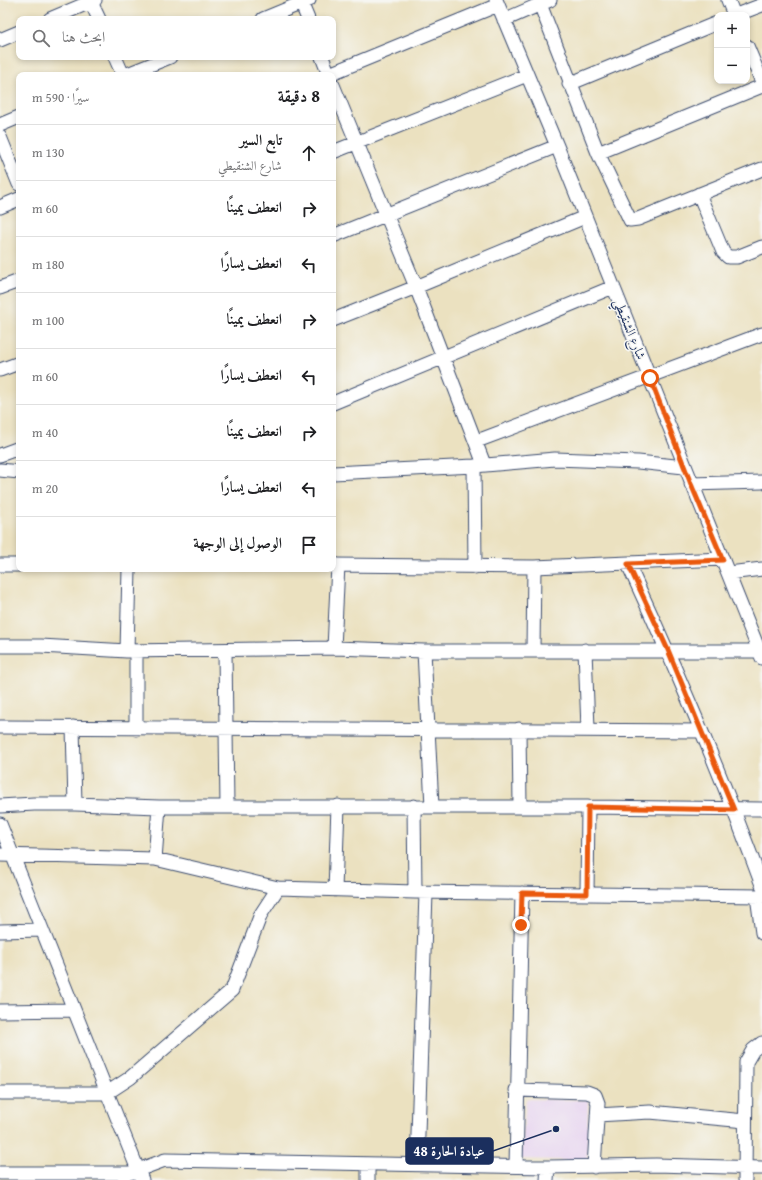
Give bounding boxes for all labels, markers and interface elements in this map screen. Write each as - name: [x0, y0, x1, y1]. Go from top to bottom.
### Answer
- map controls: [714, 12, 750, 84]
- button: +: [714, 12, 750, 48]
- search box: [16, 16, 336, 60]
- text: ابحث هنا: [62, 26, 105, 47]
- icon: search: [30, 27, 52, 49]
- button: −: [714, 48, 750, 84]
- text: 8 دقيقة: [278, 83, 320, 108]
- text: سيرًا · 590 m: [32, 88, 90, 107]
- text: تابع السير: [240, 129, 282, 150]
- icon: ahead: [298, 142, 320, 164]
- text: 130 m: [32, 143, 64, 162]
- text: شارع الشنقيطي: [218, 156, 282, 175]
- text: انعطف يمينًا: [226, 196, 282, 217]
- icon: right: [298, 198, 320, 220]
- text: 60 m: [32, 199, 58, 218]
- text: انعطف يسارًا: [220, 252, 282, 273]
- icon: left: [298, 254, 320, 276]
- text: 180 m: [32, 255, 64, 274]
- street label: شارع الشنقيطي: [606, 296, 651, 363]
- text: انعطف يمينًا: [226, 308, 282, 329]
- icon: right: [298, 310, 320, 332]
- text: 100 m: [32, 311, 64, 330]
- text: انعطف يسارًا: [220, 364, 282, 385]
- icon: left: [298, 366, 320, 388]
- text: 60 m: [32, 367, 58, 386]
- route start: [641, 369, 659, 387]
- text: انعطف يمينًا: [226, 420, 282, 441]
- icon: right: [298, 422, 320, 444]
- text: 40 m: [32, 423, 58, 442]
- text: انعطف يسارًا: [220, 476, 282, 497]
- icon: left: [298, 478, 320, 500]
- text: 20 m: [32, 479, 58, 498]
- text: الوصول إلى الوجهة: [193, 532, 282, 553]
- icon: arrive: [298, 534, 320, 556]
- route end: [512, 916, 530, 934]
- callout: عيادة الحارة 48: [406, 1138, 493, 1164]
- text: عيادة الحارة 48: [413, 1141, 485, 1161]

